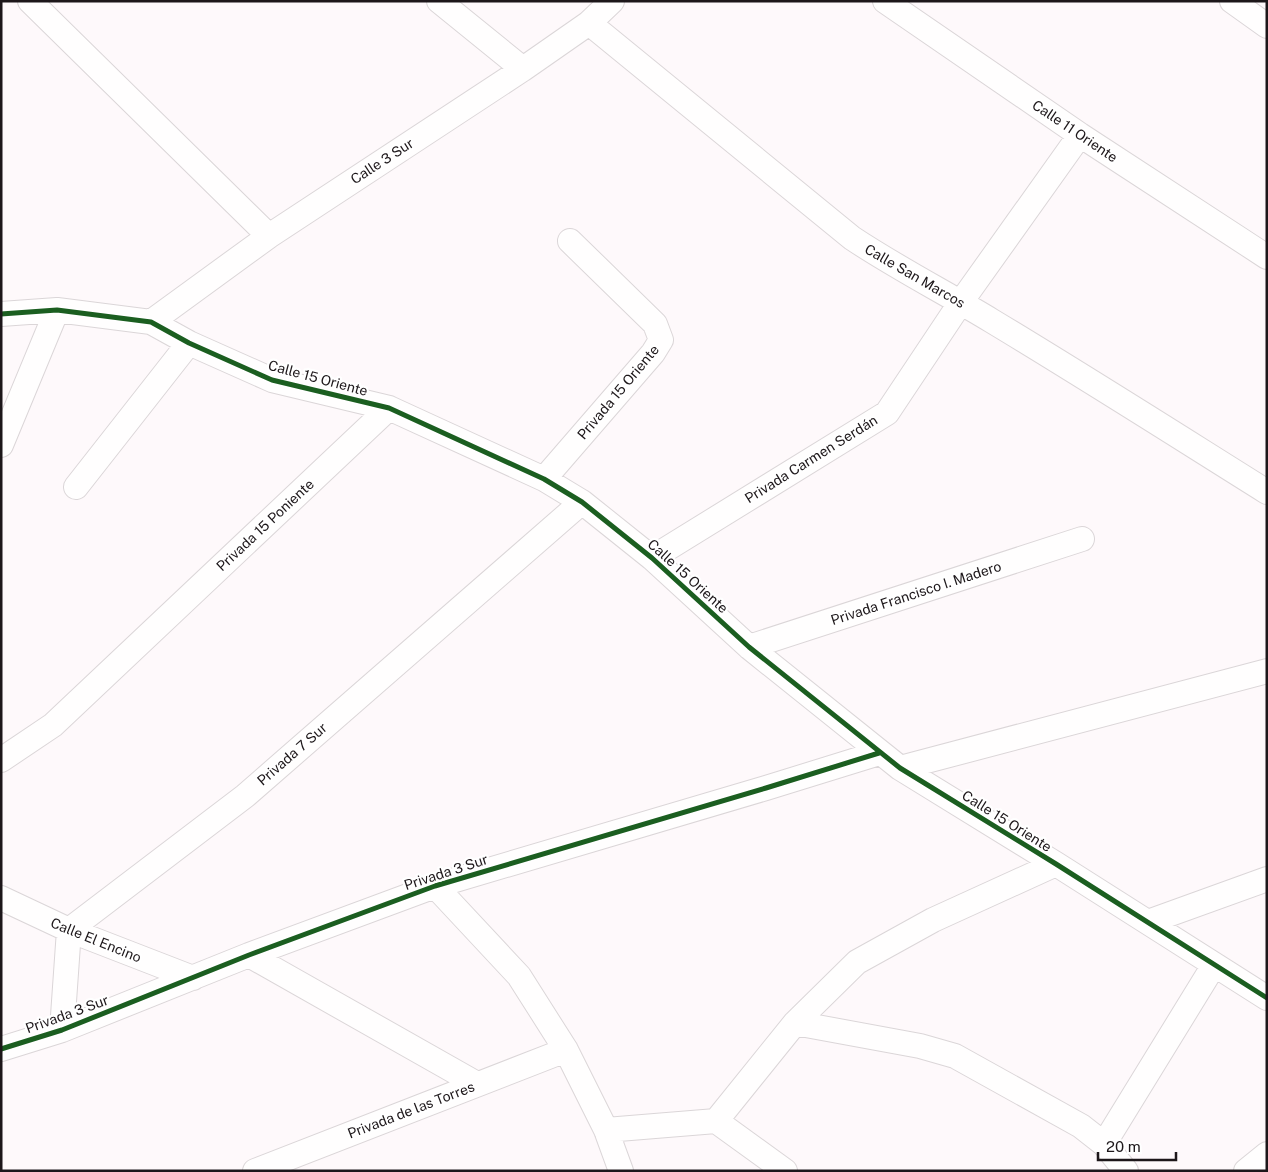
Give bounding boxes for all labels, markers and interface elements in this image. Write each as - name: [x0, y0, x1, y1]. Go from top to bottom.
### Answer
- street label: Calle 11 Oriente: [1029, 97, 1121, 165]
- street label: Calle 3 Sur: [348, 135, 416, 187]
- street label: Calle San Marcos: [862, 241, 968, 311]
- street label: Privada 15 Oriente: [574, 342, 662, 442]
- street label: Calle 15 Oriente: [266, 357, 370, 399]
- street label: Privada Carmen Serdán: [742, 412, 880, 506]
- street label: Privada 15 Poniente: [213, 476, 317, 574]
- street label: Calle 15 Oriente: [645, 536, 732, 616]
- street label: Privada Francisco I. Madero: [829, 558, 1003, 628]
- street label: Privada 7 Sur: [254, 719, 330, 789]
- street label: Calle 15 Oriente: [959, 787, 1055, 855]
- street label: Privada 3 Sur: [402, 851, 490, 893]
- street label: Calle El Encino: [48, 915, 144, 965]
- street label: Privada 3 Sur: [23, 992, 111, 1036]
- street label: Privada de las Torres: [345, 1078, 477, 1142]
- scale bar: [1098, 1130, 1176, 1162]
- text: 20 m: [1106, 1138, 1141, 1155]

